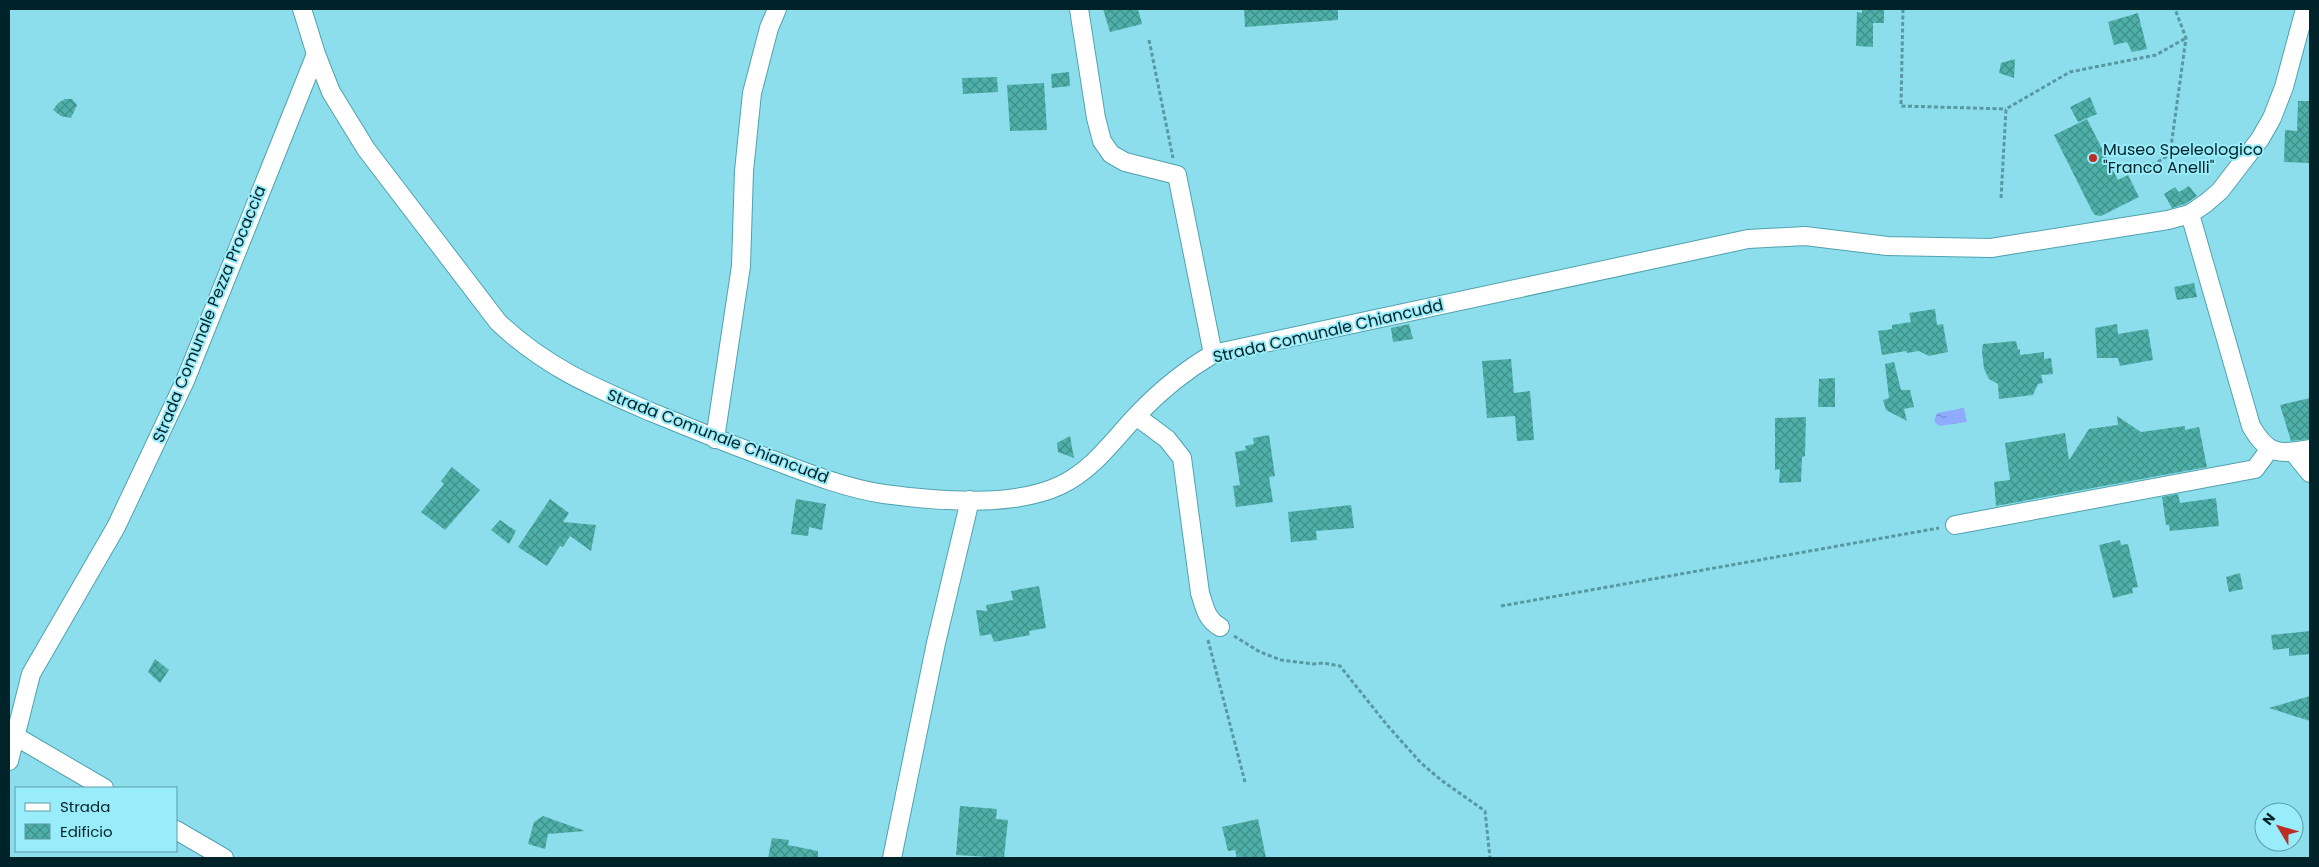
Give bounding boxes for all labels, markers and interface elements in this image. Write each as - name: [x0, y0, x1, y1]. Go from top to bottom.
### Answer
- place label: Museo Speleologico "Franco Anelli": [2103, 138, 2263, 179]
- marker: Museo Speleologico "Franco Anelli": [2087, 152, 2099, 164]
- street label: Strada Comunale Pezza Procaccia: [147, 182, 271, 446]
- street label: Strada Comunale Chiancudd: [1211, 293, 1445, 369]
- street label: Strada Comunale Chiancudd: [604, 383, 832, 489]
- legend: [15, 787, 178, 852]
- text: Strada: [60, 796, 110, 817]
- north arrow: [2254, 802, 2304, 852]
- text: N: [2258, 809, 2280, 829]
- text: Edificio: [60, 821, 113, 842]

